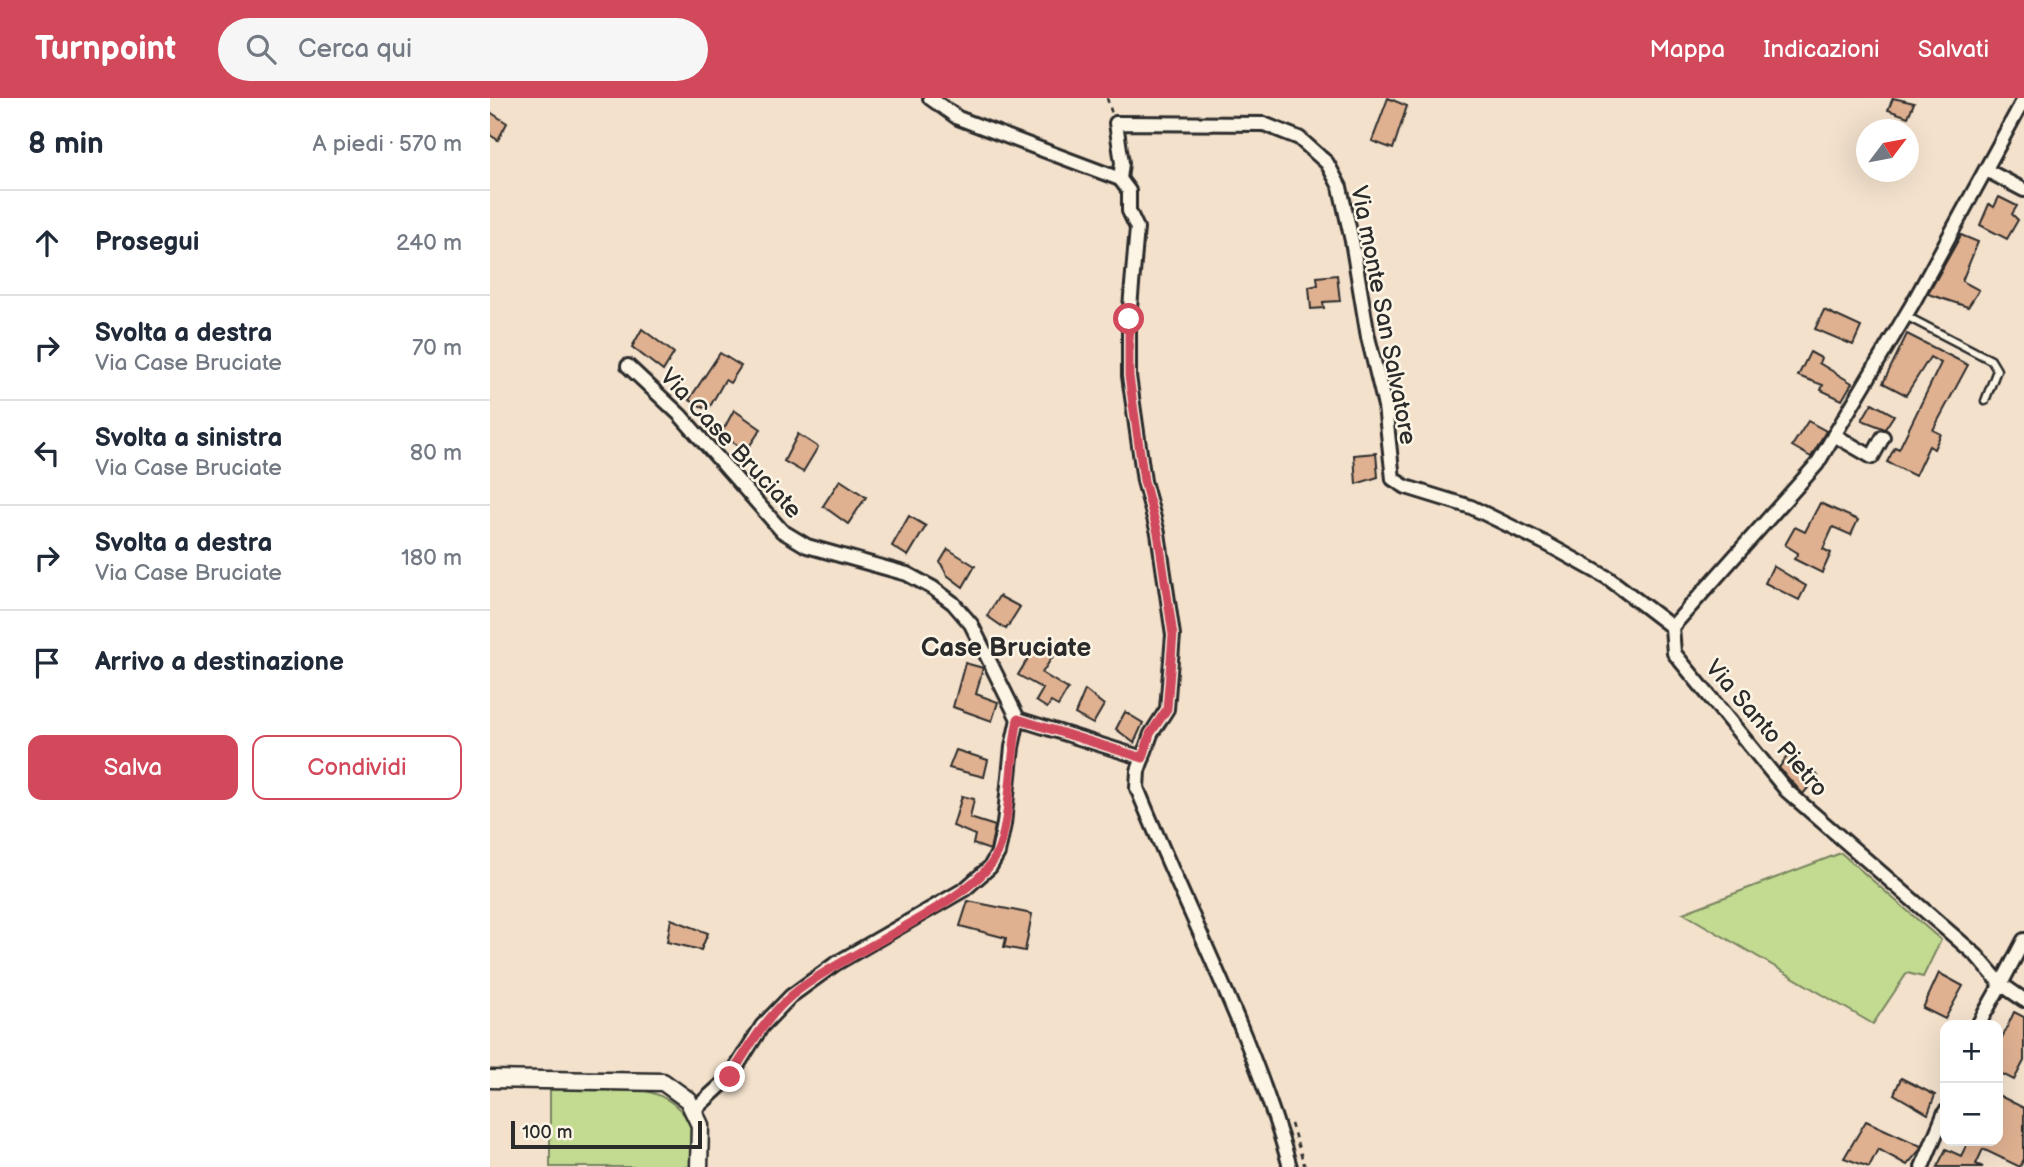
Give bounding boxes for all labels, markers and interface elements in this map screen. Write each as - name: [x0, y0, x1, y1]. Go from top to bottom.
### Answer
- search box: [218, 18, 708, 81]
- text: Turnpoint: [35, 29, 176, 69]
- icon: search: [242, 30, 280, 68]
- text: Cerca qui: [298, 34, 412, 65]
- text: Mappa: [1649, 35, 1725, 64]
- text: Indicazioni: [1763, 35, 1880, 64]
- text: Salvati: [1918, 35, 1989, 64]
- north arrow: [1856, 119, 1919, 182]
- text: 8 min: [28, 126, 104, 162]
- text: A piedi · 570 m: [313, 130, 462, 158]
- street label: Via monte San Salvatore: [1344, 183, 1423, 447]
- icon: ahead: [28, 224, 66, 262]
- text: Prosegui: [95, 227, 199, 258]
- text: 240 m: [396, 229, 462, 257]
- route start: [1113, 303, 1144, 334]
- text: Svolta a destra: [95, 318, 272, 349]
- icon: right: [28, 329, 66, 367]
- text: 70 m: [412, 334, 462, 362]
- text: Via Case Bruciate: [95, 349, 282, 377]
- street label: Via Case Bruciate: [654, 362, 808, 525]
- text: Svolta a sinistra: [95, 423, 282, 454]
- icon: left: [28, 434, 66, 472]
- text: 80 m: [410, 439, 462, 467]
- text: Via Case Bruciate: [95, 454, 282, 482]
- text: Svolta a destra: [95, 528, 272, 559]
- icon: right: [28, 539, 66, 577]
- text: 180 m: [401, 544, 462, 572]
- text: Via Case Bruciate: [95, 559, 282, 587]
- district label: Case Bruciate: [921, 633, 1091, 664]
- icon: arrive: [28, 644, 66, 682]
- text: Arrivo a destinazione: [95, 647, 344, 678]
- street label: Via Santo Pietro: [1699, 654, 1834, 803]
- button: Salva: [28, 735, 238, 800]
- button: Condividi: [252, 735, 462, 800]
- map controls: [1940, 1020, 2003, 1146]
- button: +: [1940, 1020, 2003, 1083]
- route end: [714, 1061, 745, 1092]
- button: −: [1940, 1083, 2003, 1146]
- scale bar: [511, 1118, 702, 1150]
- text: 100 m: [522, 1121, 573, 1144]

